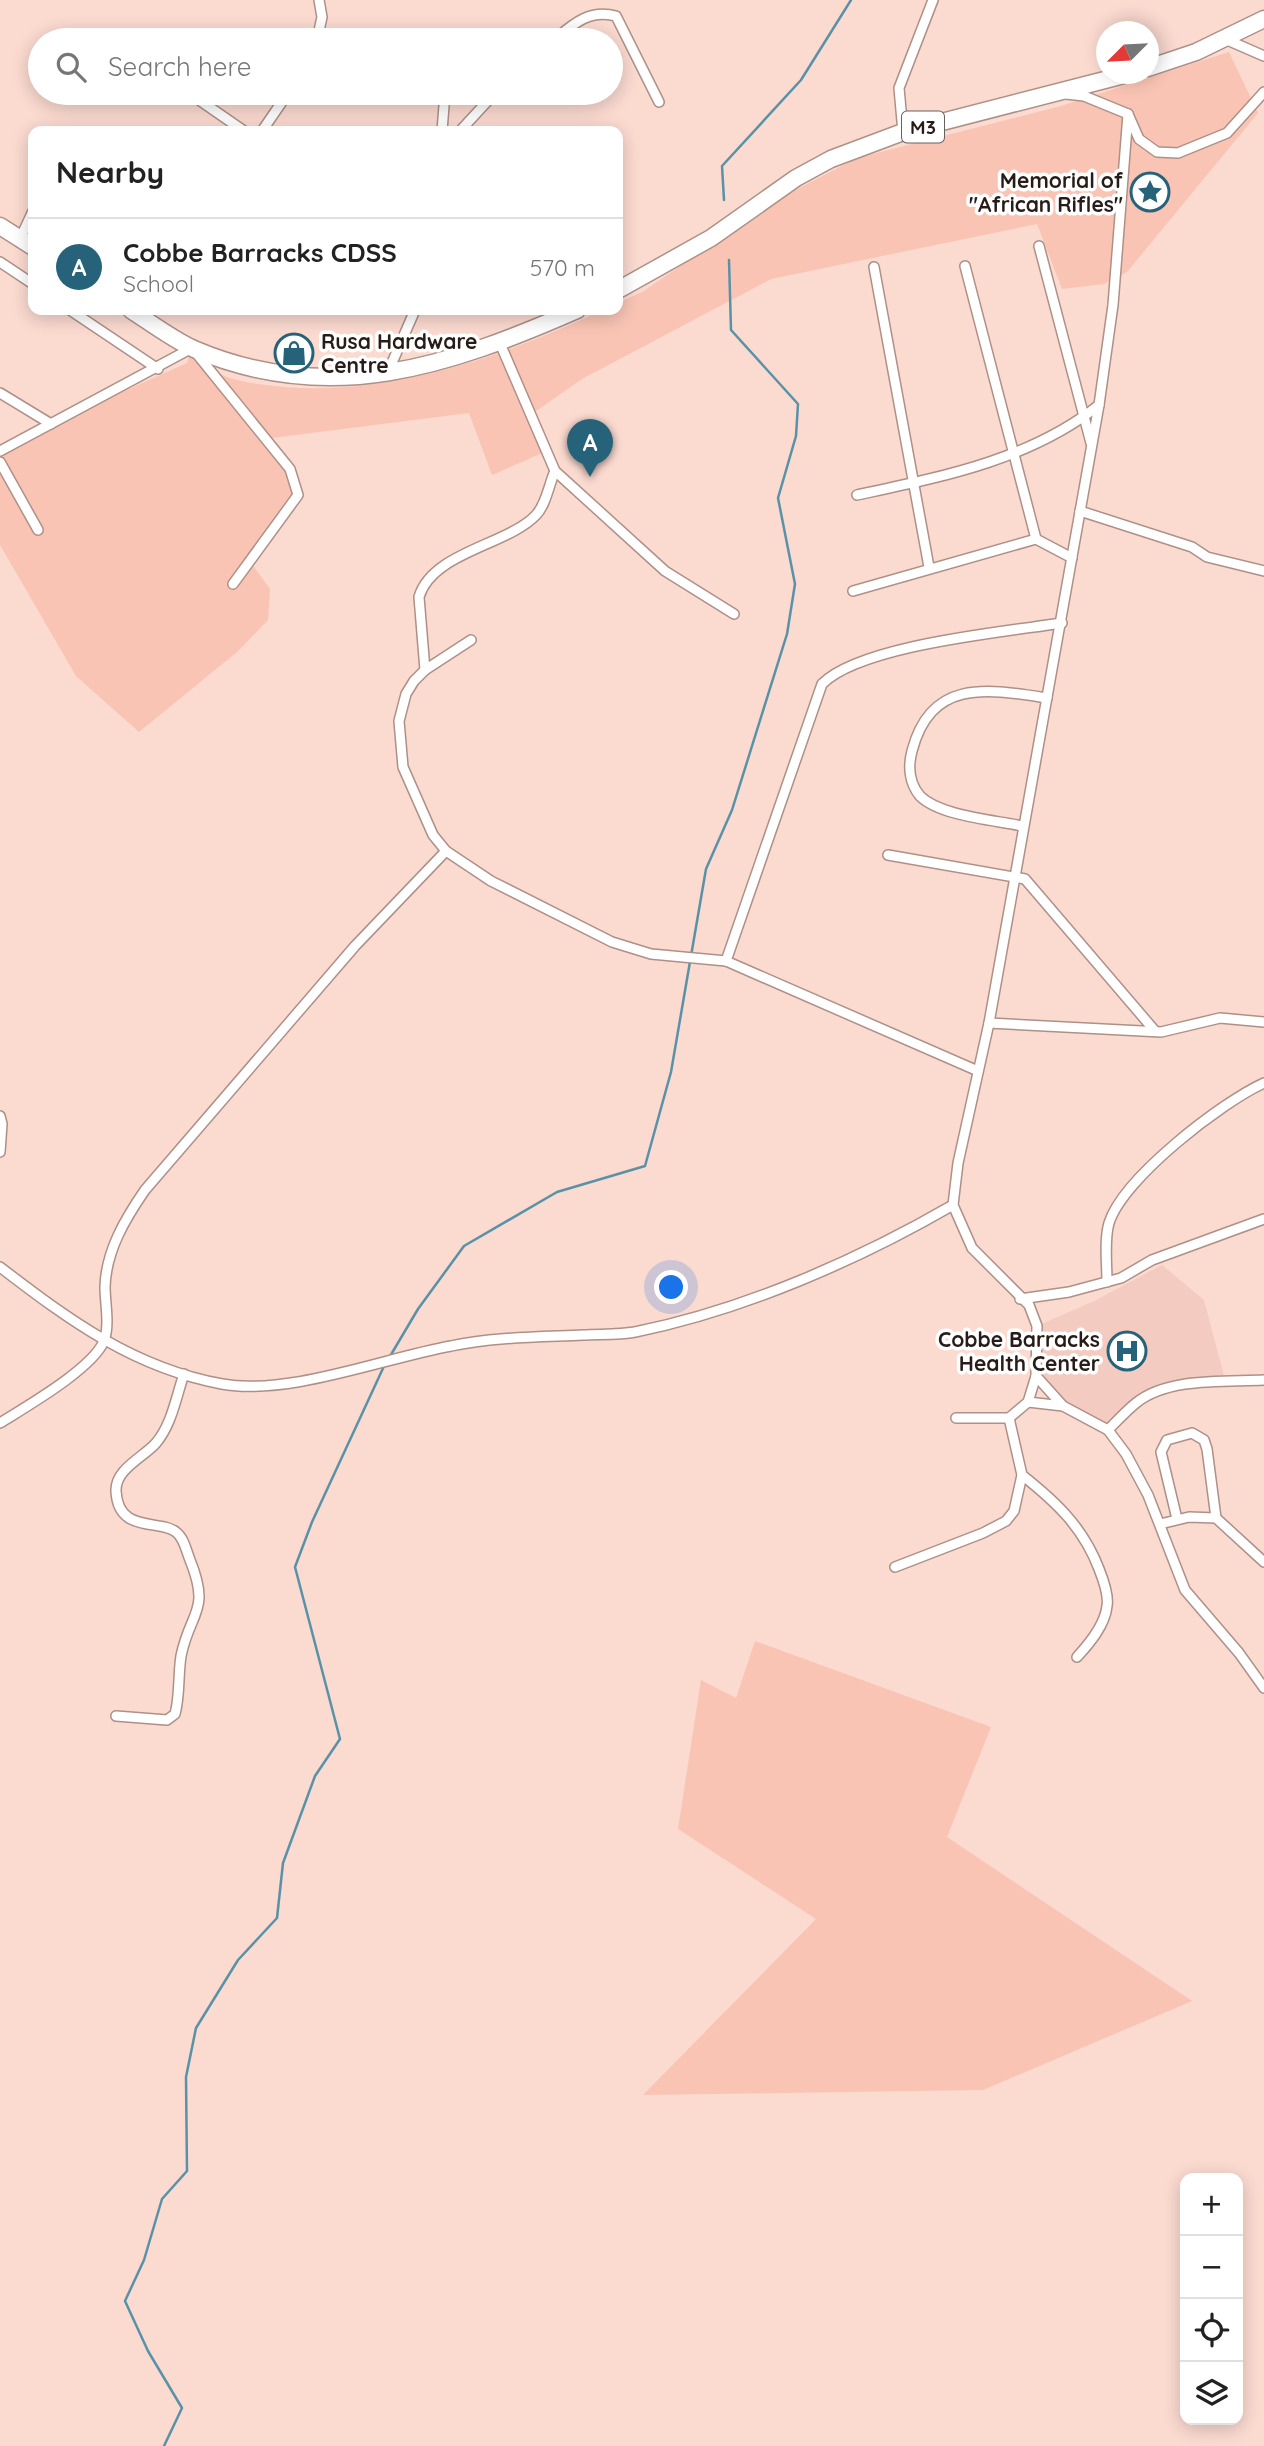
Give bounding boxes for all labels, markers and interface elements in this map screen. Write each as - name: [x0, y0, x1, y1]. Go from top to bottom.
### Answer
- north arrow: [1096, 21, 1159, 84]
- search box: [28, 28, 623, 105]
- icon: search: [52, 48, 90, 86]
- text: Search here: [108, 50, 252, 83]
- road number: M3: [902, 111, 944, 142]
- text: Nearby: [56, 153, 164, 191]
- place label: Memorial of "African Rifles": [969, 167, 1124, 217]
- place icon: Memorial of "African Rifles": [1129, 171, 1171, 213]
- text: Cobbe Barracks CDSS: [123, 236, 397, 269]
- text: A: [72, 253, 86, 282]
- text: 570 m: [530, 253, 595, 282]
- text: School: [123, 269, 194, 298]
- place label: Rusa Hardware Centre: [321, 328, 477, 378]
- shop icon: Rusa Hardware Centre: [273, 332, 315, 374]
- pin: A: [567, 419, 613, 477]
- your location: [654, 1270, 688, 1304]
- place label: Cobbe Barracks Health Center: [938, 1326, 1100, 1376]
- hospital icon: Cobbe Barracks Health Center: [1106, 1330, 1148, 1372]
- map controls: [1180, 2173, 1243, 2425]
- button: +: [1180, 2173, 1243, 2236]
- button: −: [1180, 2236, 1243, 2299]
- button: locate: [1180, 2299, 1243, 2362]
- button: layers: [1180, 2362, 1243, 2425]

